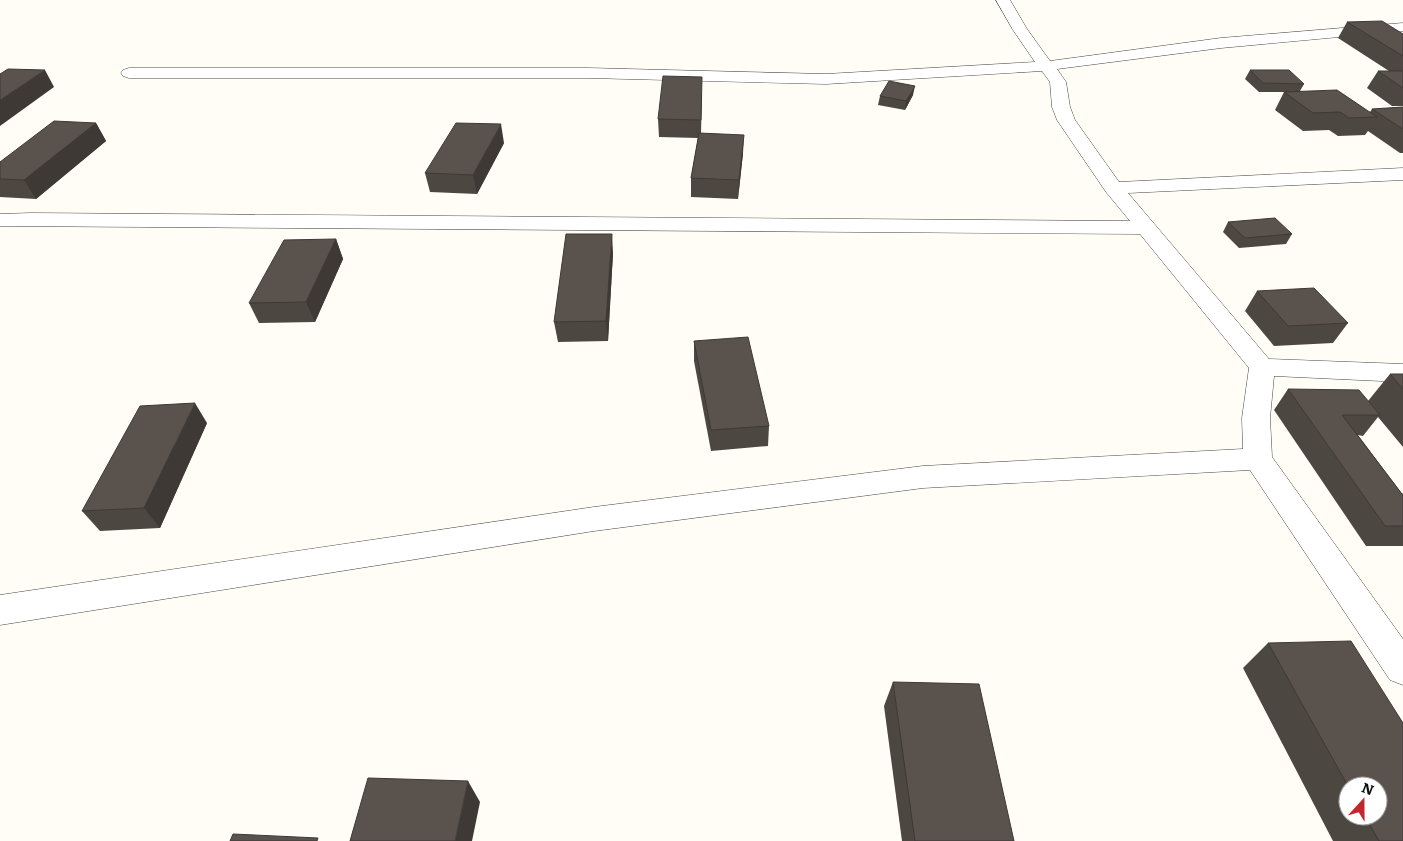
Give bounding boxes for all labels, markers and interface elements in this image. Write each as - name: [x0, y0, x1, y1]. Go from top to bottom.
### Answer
- north arrow: [1338, 776, 1388, 826]
- text: N: [1359, 776, 1377, 799]

